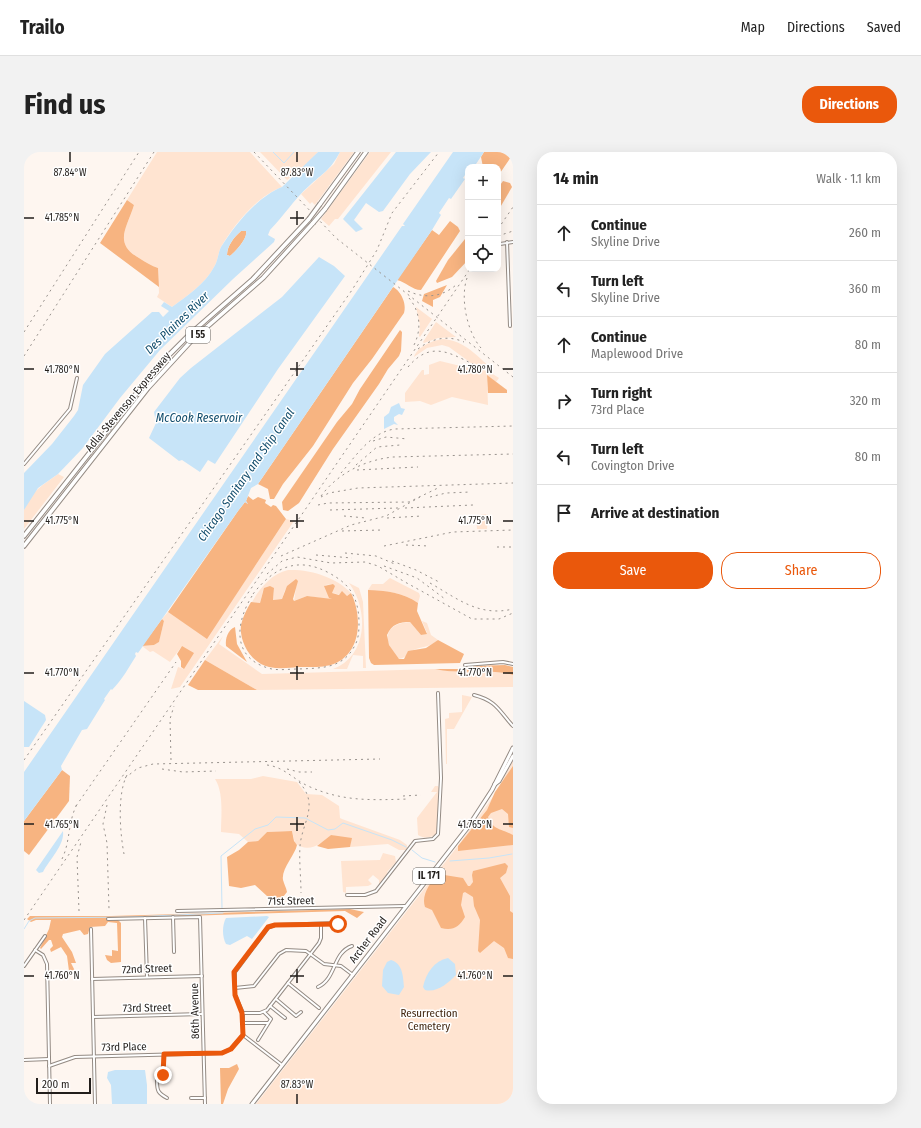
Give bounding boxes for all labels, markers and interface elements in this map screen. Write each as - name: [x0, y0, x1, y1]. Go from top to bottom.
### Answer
- text: Trailo: [20, 16, 65, 39]
- text: Map: [741, 19, 765, 36]
- text: Directions: [787, 19, 845, 36]
- text: Saved: [867, 19, 901, 36]
- button: Directions: [802, 86, 897, 123]
- text: Find us: [24, 88, 106, 121]
- map controls: [465, 164, 501, 272]
- button: +: [465, 164, 501, 200]
- text: 87.84°W: [53, 167, 87, 179]
- text: 87.83°W: [281, 167, 314, 179]
- text: 14 min: [553, 168, 599, 189]
- text: Walk · 1.1 km: [816, 171, 881, 186]
- button: −: [465, 200, 501, 236]
- text: 41.785°N: [45, 212, 79, 224]
- text: Continue: [591, 216, 647, 234]
- icon: ahead: [553, 222, 575, 244]
- text: 260 m: [849, 225, 881, 240]
- text: Skyline Drive: [591, 234, 660, 249]
- button: locate: [465, 236, 501, 272]
- text: Turn left: [591, 272, 644, 290]
- icon: left: [553, 278, 575, 300]
- text: 360 m: [849, 281, 881, 296]
- water label: Des Plaines River: [142, 288, 212, 357]
- text: Skyline Drive: [591, 290, 660, 305]
- road number: I 55: [186, 327, 210, 343]
- text: Continue: [591, 328, 647, 346]
- icon: ahead: [553, 334, 575, 356]
- text: 80 m: [855, 337, 881, 352]
- text: Maplewood Drive: [591, 346, 683, 361]
- street label: Adlai Stevenson Expressway: [83, 350, 173, 454]
- text: 41.780°N: [44, 364, 80, 376]
- text: 41.780°N: [457, 364, 493, 376]
- text: Turn right: [591, 384, 652, 402]
- icon: right: [553, 390, 575, 412]
- text: 320 m: [850, 393, 881, 408]
- text: 73rd Place: [591, 402, 644, 417]
- water label: Chicago Sanitary and Ship Canal: [195, 406, 297, 544]
- water label: McCook Reservoir: [156, 411, 243, 425]
- text: Turn left: [591, 440, 644, 458]
- icon: left: [553, 446, 575, 468]
- text: 80 m: [855, 449, 881, 464]
- text: Covington Drive: [591, 458, 674, 473]
- icon: arrive: [553, 502, 575, 524]
- text: Arrive at destination: [591, 504, 719, 522]
- text: 41.775°N: [45, 515, 79, 527]
- text: 41.775°N: [458, 515, 492, 527]
- button: Save: [553, 552, 713, 589]
- button: Share: [721, 552, 881, 589]
- text: 41.770°N: [45, 667, 79, 679]
- text: 41.770°N: [458, 667, 492, 679]
- text: 41.765°N: [45, 819, 79, 831]
- text: 41.765°N: [458, 819, 492, 831]
- road number: IL 171: [413, 868, 445, 884]
- street label: 71st Street: [268, 894, 315, 908]
- street label: Archer Road: [346, 914, 390, 966]
- route start: [329, 915, 347, 933]
- street label: 72nd Street: [122, 962, 173, 976]
- text: 41.760°N: [44, 970, 80, 982]
- text: 41.760°N: [457, 970, 493, 982]
- street label: 86th Avenue: [188, 983, 202, 1039]
- street label: 73rd Street: [123, 1001, 172, 1015]
- park label: Resurrection Cemetery: [400, 1007, 458, 1033]
- street label: 73rd Place: [101, 1040, 147, 1054]
- route end: [154, 1066, 172, 1084]
- scale bar: [36, 1076, 91, 1095]
- text: 200 m: [42, 1078, 69, 1091]
- text: 87.83°W: [281, 1079, 314, 1091]

